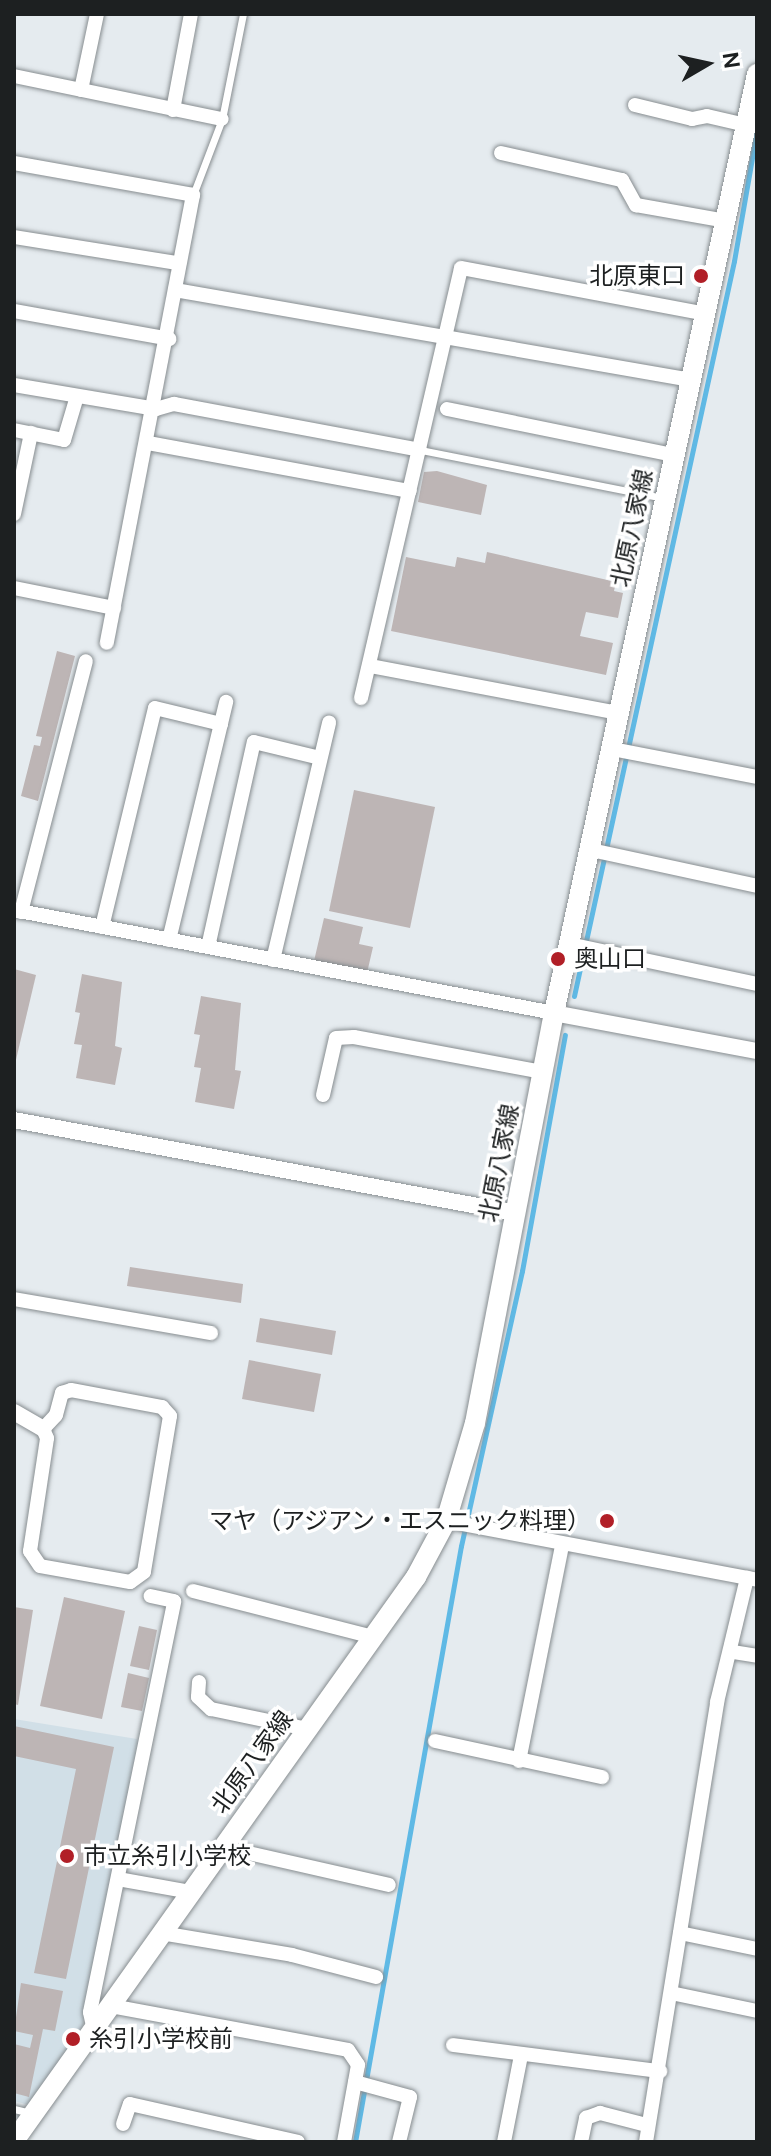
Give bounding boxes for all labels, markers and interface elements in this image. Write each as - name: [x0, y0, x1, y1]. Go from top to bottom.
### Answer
- north arrow: [667, 24, 747, 104]
- text: N: [716, 50, 747, 70]
- place label: 北原東口: [589, 262, 685, 290]
- marker: 北原東口: [692, 267, 710, 285]
- street label: 北原八家線: [605, 466, 659, 590]
- place label: 奥山口: [574, 945, 646, 973]
- marker: 奥山口: [549, 950, 567, 968]
- street label: 北原八家線: [473, 1101, 525, 1225]
- place label: マヤ（アジアン・エスニック料理）: [207, 1507, 591, 1535]
- marker: マヤ（アジアン・エスニック料理）: [598, 1512, 616, 1530]
- street label: 北原八家線: [205, 1705, 299, 1819]
- place label: 市立糸引小学校: [83, 1842, 251, 1870]
- marker: 市立糸引小学校: [58, 1847, 76, 1865]
- place label: 糸引小学校前: [89, 2025, 233, 2053]
- marker: 糸引小学校前: [64, 2030, 82, 2048]

